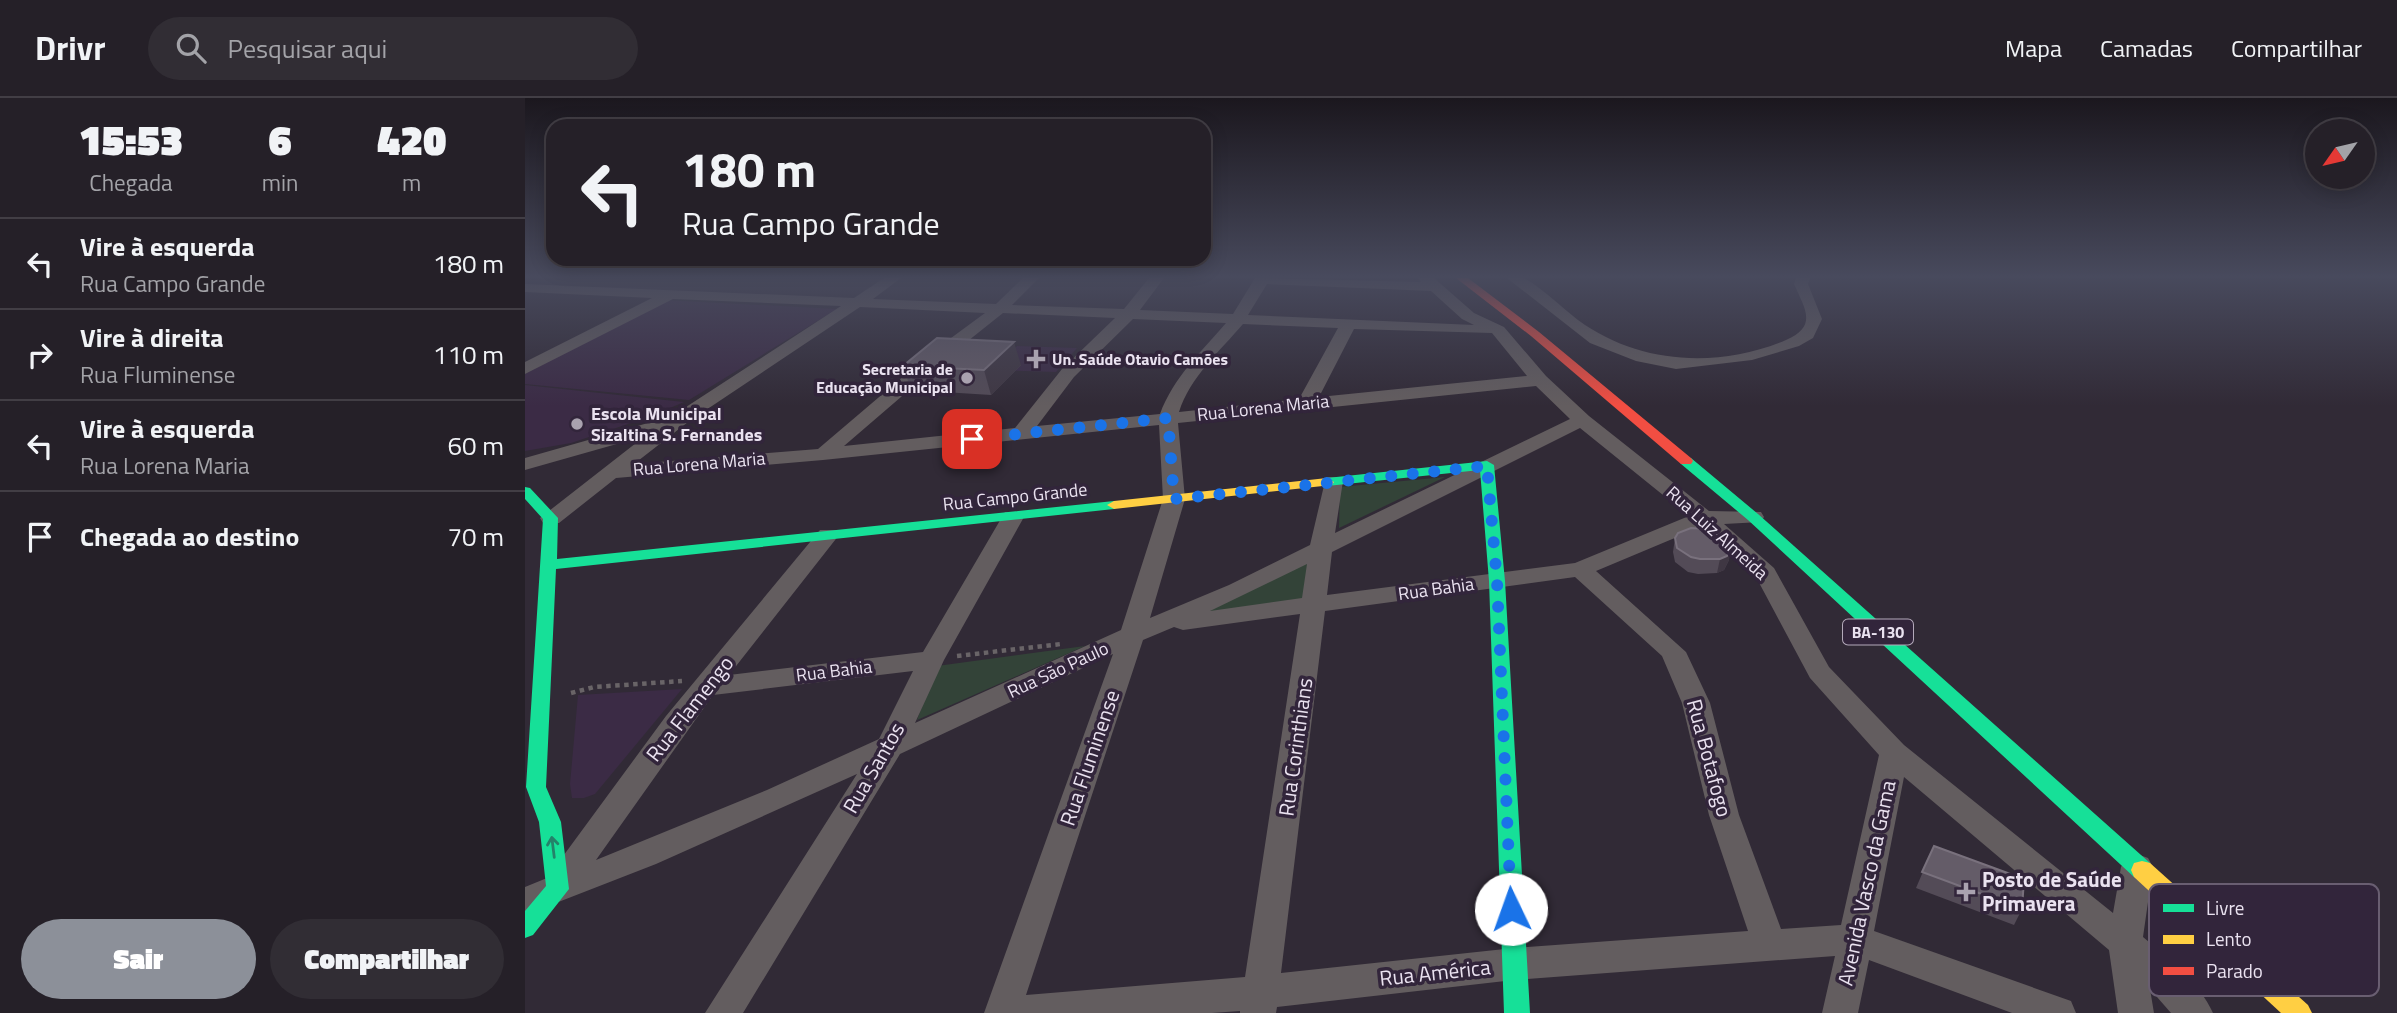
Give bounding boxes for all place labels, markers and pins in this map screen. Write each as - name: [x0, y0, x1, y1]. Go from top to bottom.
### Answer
- place label: Un. Saúde Otavio Camões: [1052, 347, 1228, 371]
- marker: Un. Saúde Otavio Camões: [1026, 349, 1046, 369]
- place label: Secretaria de Educação Municipal: [816, 357, 953, 399]
- marker: Secretaria de Educação Municipal: [959, 370, 975, 386]
- place label: Escola Municipal Sizaltina S. Fernandes: [591, 400, 762, 448]
- pin: [942, 409, 1002, 469]
- marker: Escola Municipal Sizaltina S. Fernandes: [569, 416, 585, 432]
- place label: Posto de Saúde Primavera: [1982, 863, 2122, 919]
- marker: Posto de Saúde Primavera: [1956, 882, 1976, 902]

